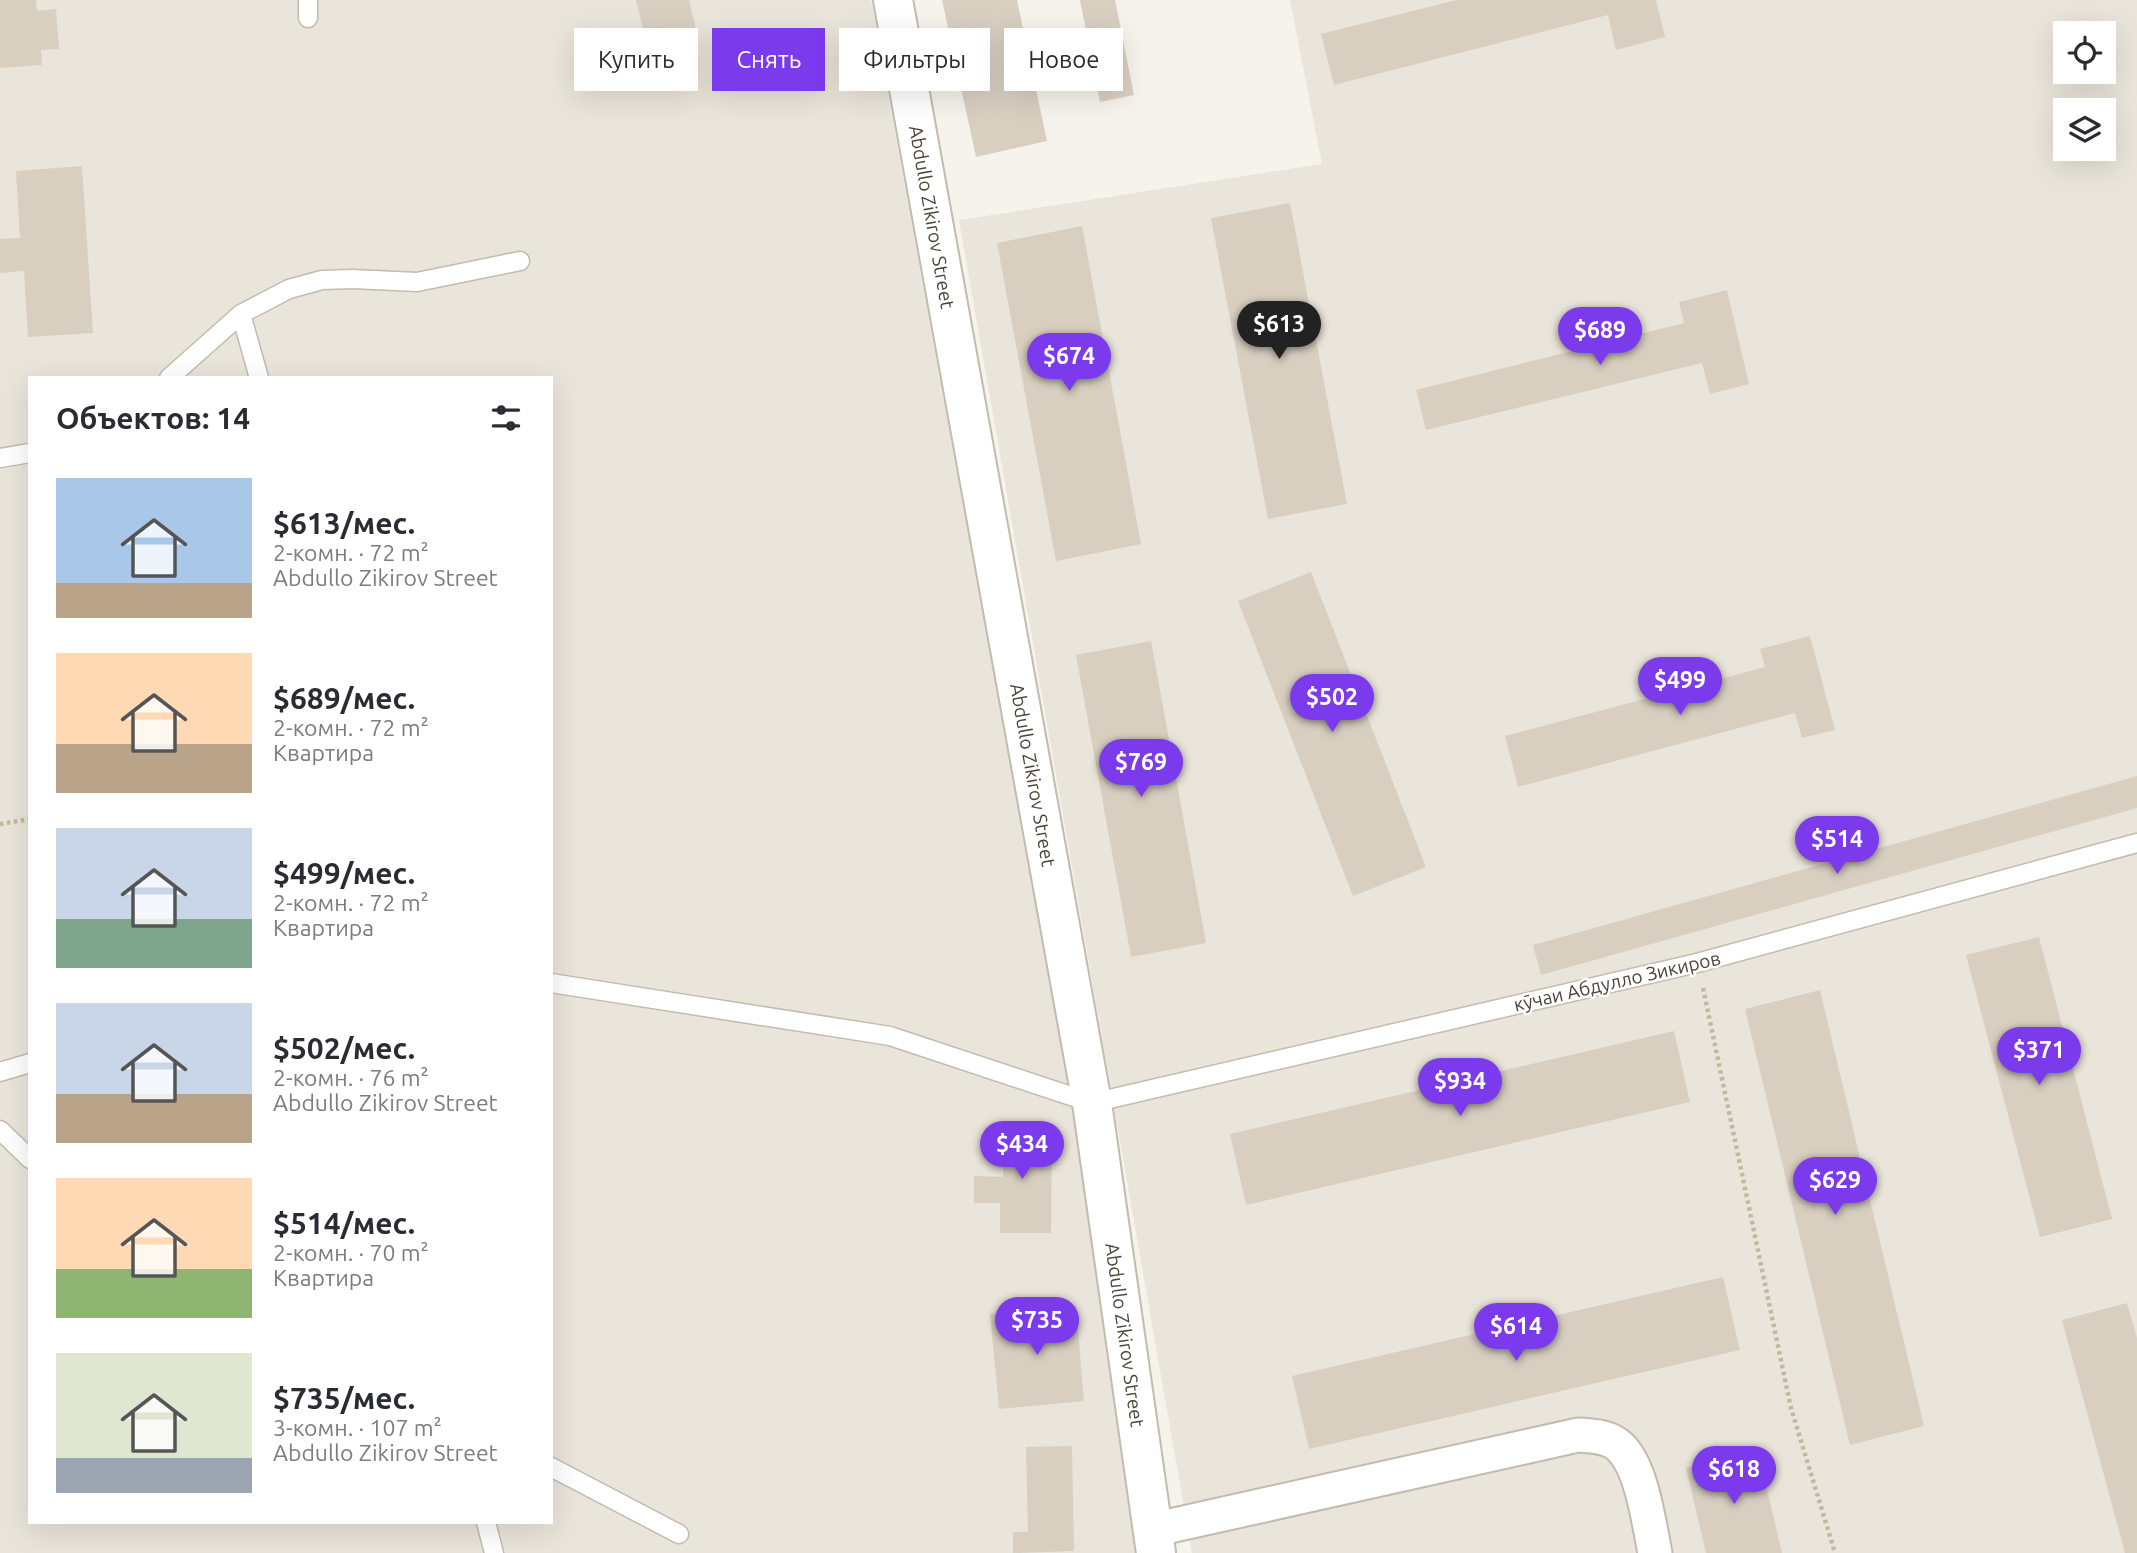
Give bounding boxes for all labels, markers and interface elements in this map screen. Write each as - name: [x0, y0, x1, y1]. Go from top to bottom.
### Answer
- map controls: [2053, 21, 2116, 161]
- button: locate: [2053, 21, 2116, 84]
- chip: Купить: [574, 28, 698, 91]
- chip: Снять: [712, 28, 825, 91]
- chip: Фильтры: [839, 28, 990, 91]
- chip: Новое: [1004, 28, 1123, 91]
- button: layers: [2053, 98, 2116, 161]
- street label: Abdullo Zikirov Street: [905, 124, 959, 311]
- pin: $613: [1238, 302, 1320, 361]
- pin: $689: [1559, 308, 1641, 367]
- text: $613: [1253, 311, 1305, 336]
- text: $689: [1574, 317, 1626, 342]
- pin: $674: [1028, 334, 1110, 393]
- text: $674: [1043, 343, 1095, 368]
- icon: filters: [487, 399, 525, 437]
- text: Объектов: 14: [56, 401, 250, 435]
- icon: home: [112, 506, 196, 590]
- text: $613/мес.: [273, 506, 415, 540]
- text: 2-комн. · 72 m²: [273, 540, 429, 565]
- text: Abdullo Zikirov Street: [273, 565, 498, 590]
- pin: $499: [1639, 658, 1721, 717]
- text: $499: [1654, 667, 1706, 692]
- pin: $502: [1291, 674, 1373, 734]
- icon: home: [112, 681, 196, 765]
- text: $689/мес.: [273, 681, 415, 715]
- street label: Abdullo Zikirov Street: [1006, 682, 1060, 869]
- text: $502: [1306, 684, 1358, 709]
- text: 2-комн. · 72 m²: [273, 715, 429, 740]
- text: Квартира: [273, 740, 374, 765]
- pin: $769: [1100, 740, 1182, 799]
- text: $769: [1115, 749, 1167, 774]
- pin: $514: [1796, 816, 1878, 876]
- text: $514: [1811, 826, 1863, 851]
- icon: home: [112, 856, 196, 940]
- text: $499/мес.: [273, 856, 415, 890]
- text: 2-комн. · 72 m²: [273, 890, 429, 915]
- text: Квартира: [273, 915, 374, 940]
- street label: кӯчаи Абдулло Зикиров: [1511, 946, 1723, 1016]
- pin: $371: [1998, 1028, 2080, 1087]
- icon: home: [112, 1031, 196, 1115]
- text: $502/мес.: [273, 1031, 415, 1065]
- text: $371: [2013, 1037, 2065, 1062]
- pin: $934: [1419, 1058, 1501, 1118]
- text: 2-комн. · 76 m²: [273, 1065, 429, 1090]
- text: $934: [1434, 1068, 1486, 1093]
- text: Abdullo Zikirov Street: [273, 1090, 498, 1115]
- pin: $434: [981, 1122, 1063, 1181]
- text: $434: [996, 1131, 1048, 1156]
- pin: $629: [1794, 1158, 1876, 1217]
- text: $629: [1809, 1167, 1861, 1192]
- icon: home: [112, 1206, 196, 1290]
- text: $514/мес.: [273, 1206, 415, 1240]
- text: 2-комн. · 70 m²: [273, 1240, 429, 1265]
- street label: Abdullo Zikirov Street: [1101, 1242, 1149, 1429]
- text: Квартира: [273, 1265, 374, 1290]
- pin: $735: [996, 1298, 1078, 1357]
- pin: $614: [1475, 1304, 1557, 1363]
- text: $735: [1011, 1307, 1063, 1332]
- text: $614: [1490, 1313, 1542, 1338]
- icon: home: [112, 1381, 196, 1465]
- text: $735/мес.: [273, 1381, 415, 1415]
- text: 3-комн. · 107 m²: [273, 1415, 442, 1440]
- text: Abdullo Zikirov Street: [273, 1440, 498, 1465]
- pin: $618: [1693, 1446, 1775, 1506]
- text: $618: [1708, 1456, 1760, 1481]

